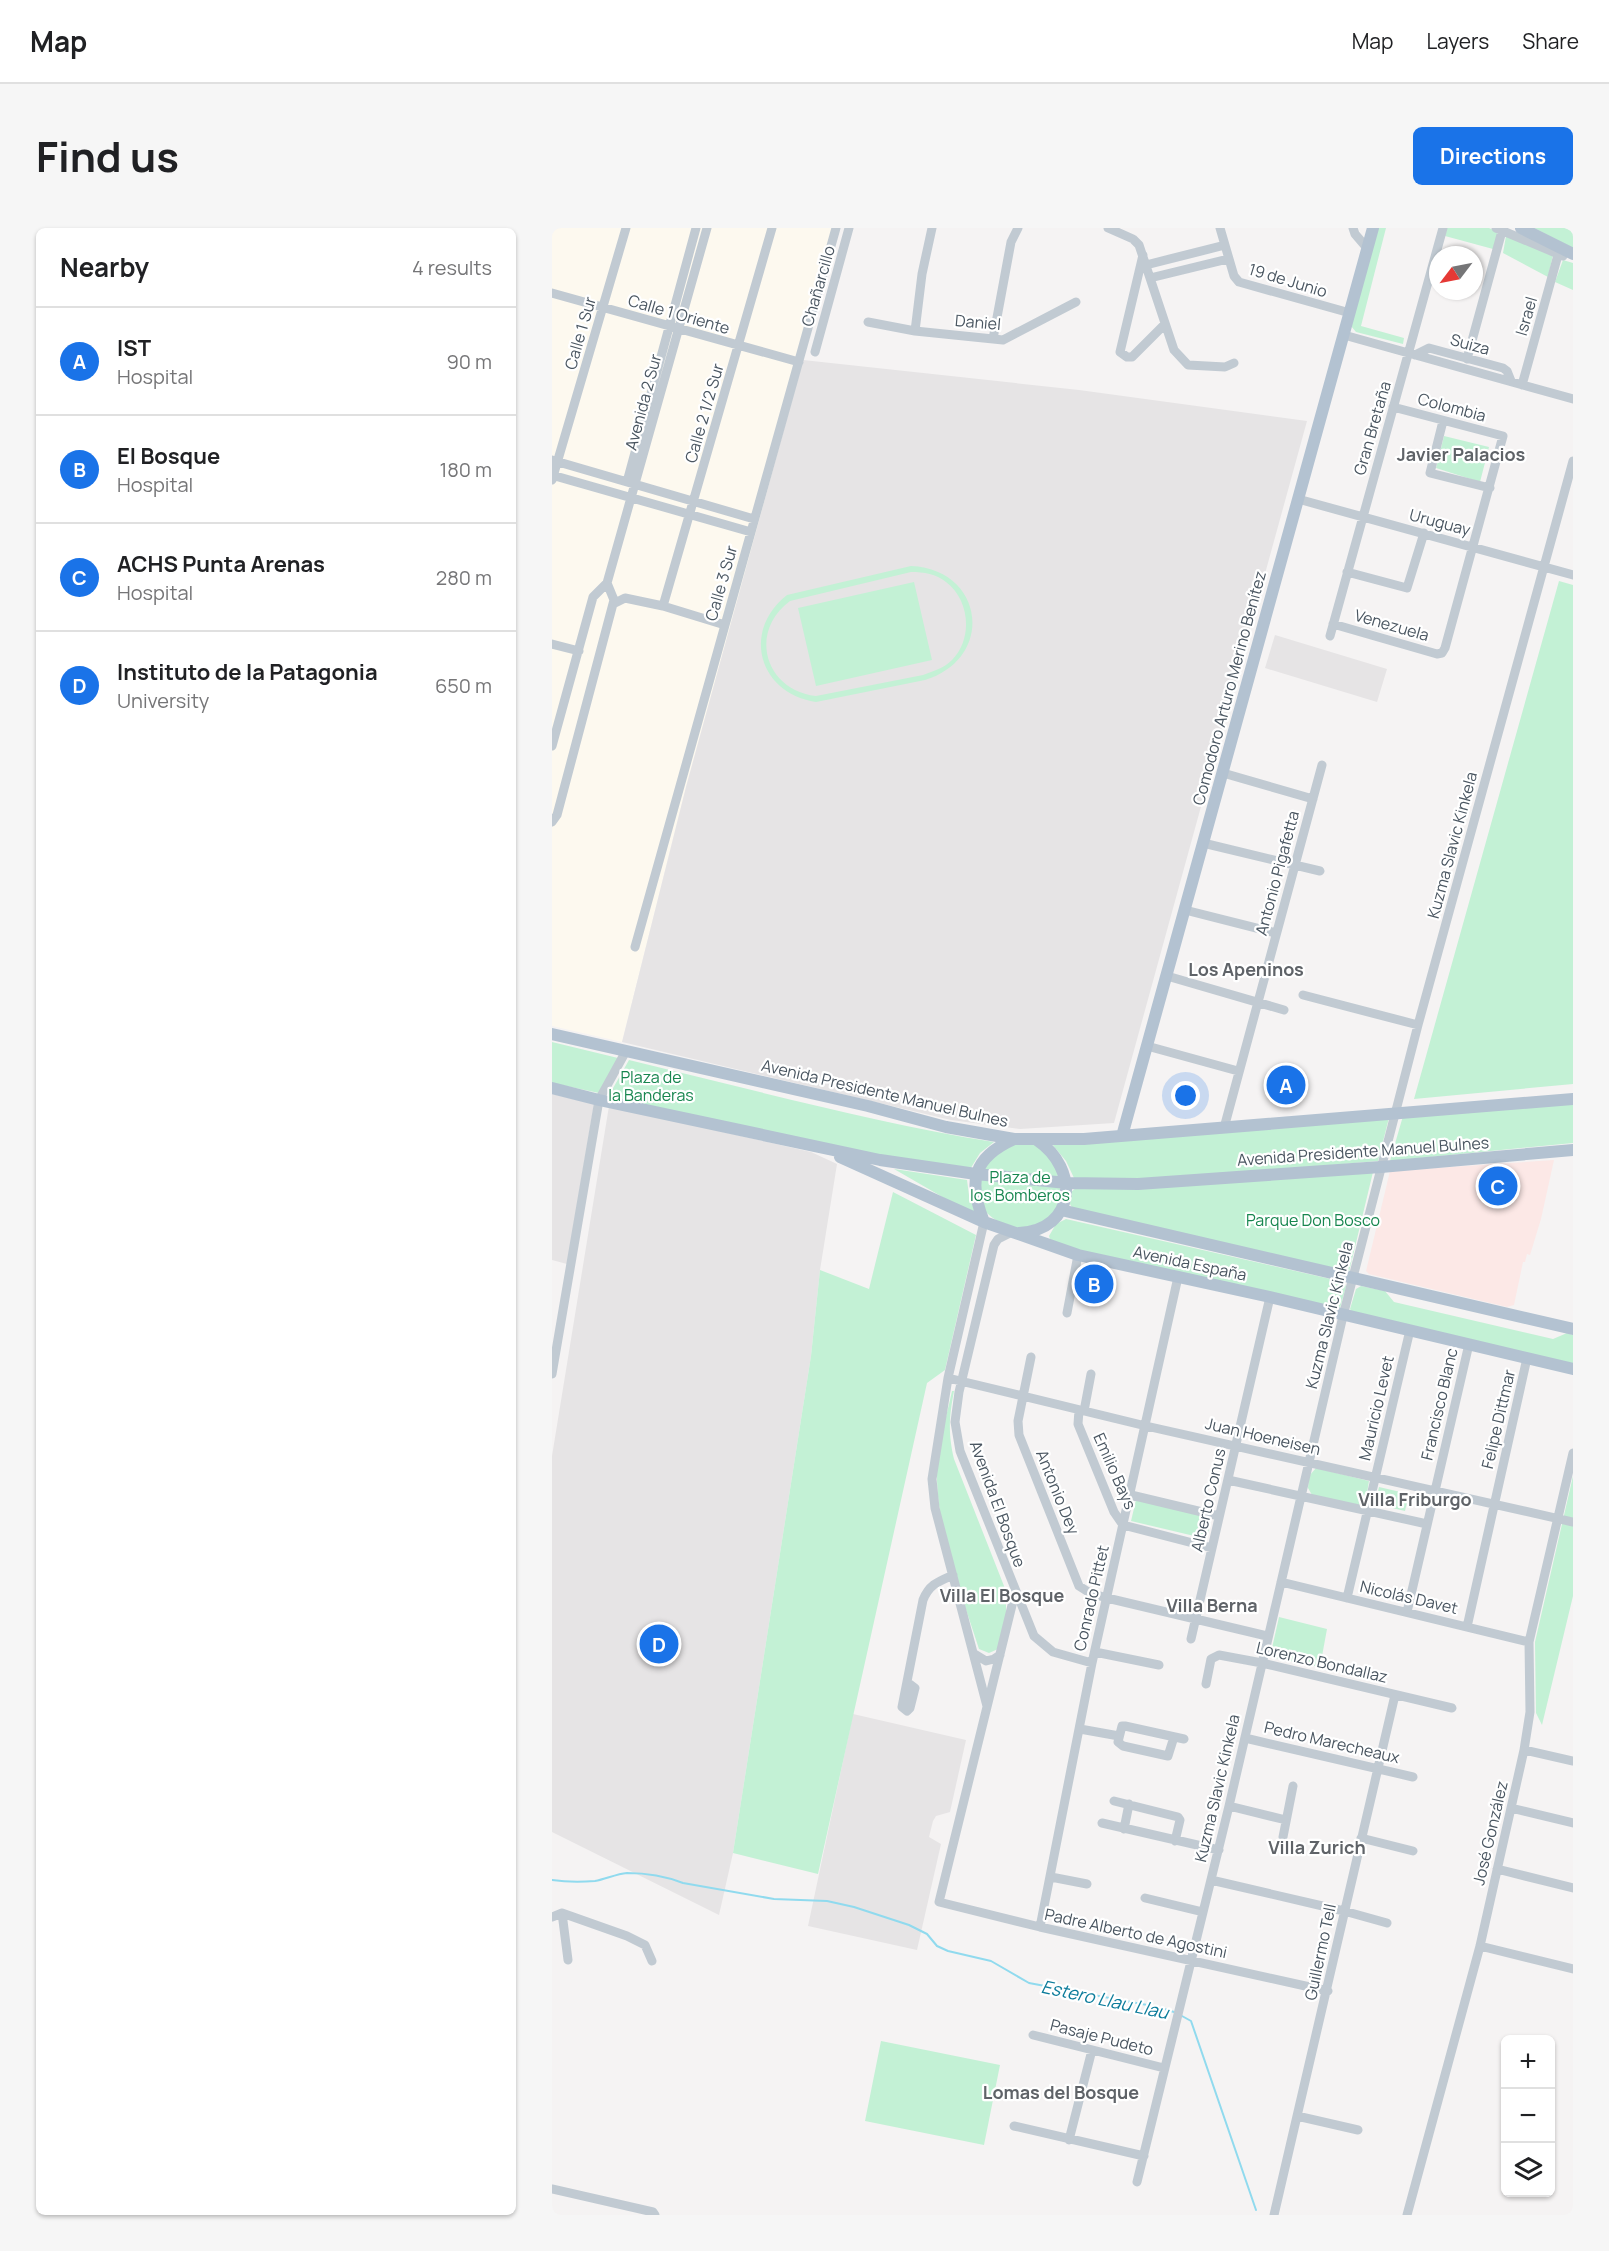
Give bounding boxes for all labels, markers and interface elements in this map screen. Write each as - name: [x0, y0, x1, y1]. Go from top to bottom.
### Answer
- text: Map: [30, 22, 87, 60]
- text: Map: [1352, 27, 1393, 55]
- text: Layers: [1426, 27, 1489, 55]
- text: Share: [1522, 27, 1579, 55]
- text: Find us: [36, 127, 179, 185]
- button: Directions: [1413, 127, 1573, 185]
- street label: Chañarcillo: [796, 243, 840, 329]
- north arrow: [1429, 246, 1483, 300]
- text: Nearby: [60, 249, 149, 285]
- text: 4 results: [412, 254, 492, 281]
- street label: 19 de Junio: [1246, 258, 1330, 302]
- street label: Calle 1 Oriente: [626, 289, 732, 339]
- street label: Calle 1 Sur: [559, 294, 601, 372]
- street label: Israel: [1510, 294, 1542, 338]
- street label: Daniel: [954, 309, 1002, 335]
- street label: Suiza: [1448, 328, 1492, 360]
- text: IST: [117, 333, 151, 363]
- text: A: [73, 348, 86, 375]
- text: 90 m: [446, 348, 492, 375]
- street label: Avenida 2 Sur: [620, 351, 666, 453]
- street label: Calle 2 1/2 Sur: [679, 360, 729, 465]
- text: Hospital: [117, 363, 193, 390]
- street label: Gran Bretaña: [1348, 378, 1396, 478]
- street label: Colombia: [1415, 387, 1489, 427]
- text: El Bosque: [117, 441, 220, 471]
- district label: Javier Palacios: [1397, 442, 1525, 466]
- text: B: [73, 456, 86, 483]
- text: 180 m: [439, 456, 492, 483]
- text: Hospital: [117, 471, 193, 498]
- street label: Uruguay: [1407, 503, 1473, 541]
- street label: Calle 3 Sur: [700, 542, 742, 623]
- text: ACHS Punta Arenas: [117, 549, 325, 579]
- text: C: [72, 564, 87, 591]
- text: 280 m: [436, 564, 492, 591]
- street label: Comodoro Arturo Merino Benítez: [1187, 568, 1271, 808]
- text: Hospital: [117, 579, 193, 606]
- street label: Venezuela: [1352, 604, 1432, 646]
- text: Instituto de la Patagonia: [117, 657, 378, 687]
- text: D: [72, 672, 87, 699]
- text: 650 m: [435, 672, 492, 699]
- text: University: [117, 687, 209, 714]
- street label: Kuzma Slavic Kinkela: [1422, 769, 1482, 921]
- street label: Antonio Pigafetta: [1250, 808, 1304, 938]
- district label: Los Apeninos: [1188, 957, 1304, 981]
- street label: Avenida Presidente Manuel Bulnes: [759, 1054, 1011, 1132]
- pin: A: [1266, 1062, 1306, 1108]
- park label: Plaza de la Banderas: [608, 1066, 694, 1106]
- your location: [1171, 1081, 1200, 1110]
- street label: Avenida Presidente Manuel Bulnes: [1236, 1131, 1490, 1171]
- pin: C: [1478, 1164, 1518, 1208]
- park label: Plaza de los Bomberos: [970, 1166, 1070, 1206]
- park label: Parque Don Bosco: [1246, 1209, 1380, 1231]
- street label: Kuzma Slavic Kinkela: [1300, 1239, 1358, 1391]
- street label: Avenida España: [1131, 1240, 1249, 1286]
- pin: B: [1074, 1262, 1114, 1306]
- street label: Francisco Blanc: [1415, 1346, 1463, 1462]
- street label: Mauricio Levet: [1353, 1353, 1399, 1463]
- street label: Felipe Dittmar: [1476, 1367, 1520, 1471]
- street label: Juan Hoeneisen: [1203, 1412, 1323, 1460]
- street label: Emilio Bays: [1088, 1429, 1142, 1513]
- street label: Avenida El Bosque: [965, 1438, 1031, 1570]
- street label: Antonio Dey: [1031, 1446, 1085, 1538]
- street label: Alberto Conus: [1185, 1446, 1231, 1554]
- district label: Villa Friburgo: [1358, 1487, 1472, 1511]
- street label: Conrado Pittet: [1068, 1543, 1114, 1653]
- street label: Nicolás Davet: [1358, 1575, 1460, 1619]
- district label: Villa El Bosque: [940, 1583, 1064, 1607]
- district label: Villa Berna: [1166, 1593, 1258, 1617]
- pin: D: [640, 1622, 678, 1666]
- street label: Lorenzo Bondallaz: [1254, 1636, 1390, 1688]
- street label: Kuzma Slavic Kinkela: [1189, 1712, 1245, 1864]
- street label: Pedro Marecheaux: [1262, 1716, 1402, 1768]
- street label: José González: [1467, 1779, 1513, 1887]
- district label: Villa Zurich: [1268, 1835, 1366, 1859]
- street label: Guillermo Tell: [1299, 1902, 1341, 2002]
- street label: Padre Alberto de Agostini: [1043, 1903, 1229, 1963]
- water label: Estero Llau Llau: [1039, 1974, 1172, 2024]
- street label: Pasaje Pudeto: [1048, 2014, 1156, 2060]
- map controls: [1501, 2035, 1555, 2197]
- button: +: [1501, 2035, 1555, 2089]
- district label: Lomas del Bosque: [983, 2080, 1139, 2104]
- button: −: [1501, 2089, 1555, 2143]
- button: layers: [1501, 2143, 1555, 2197]

